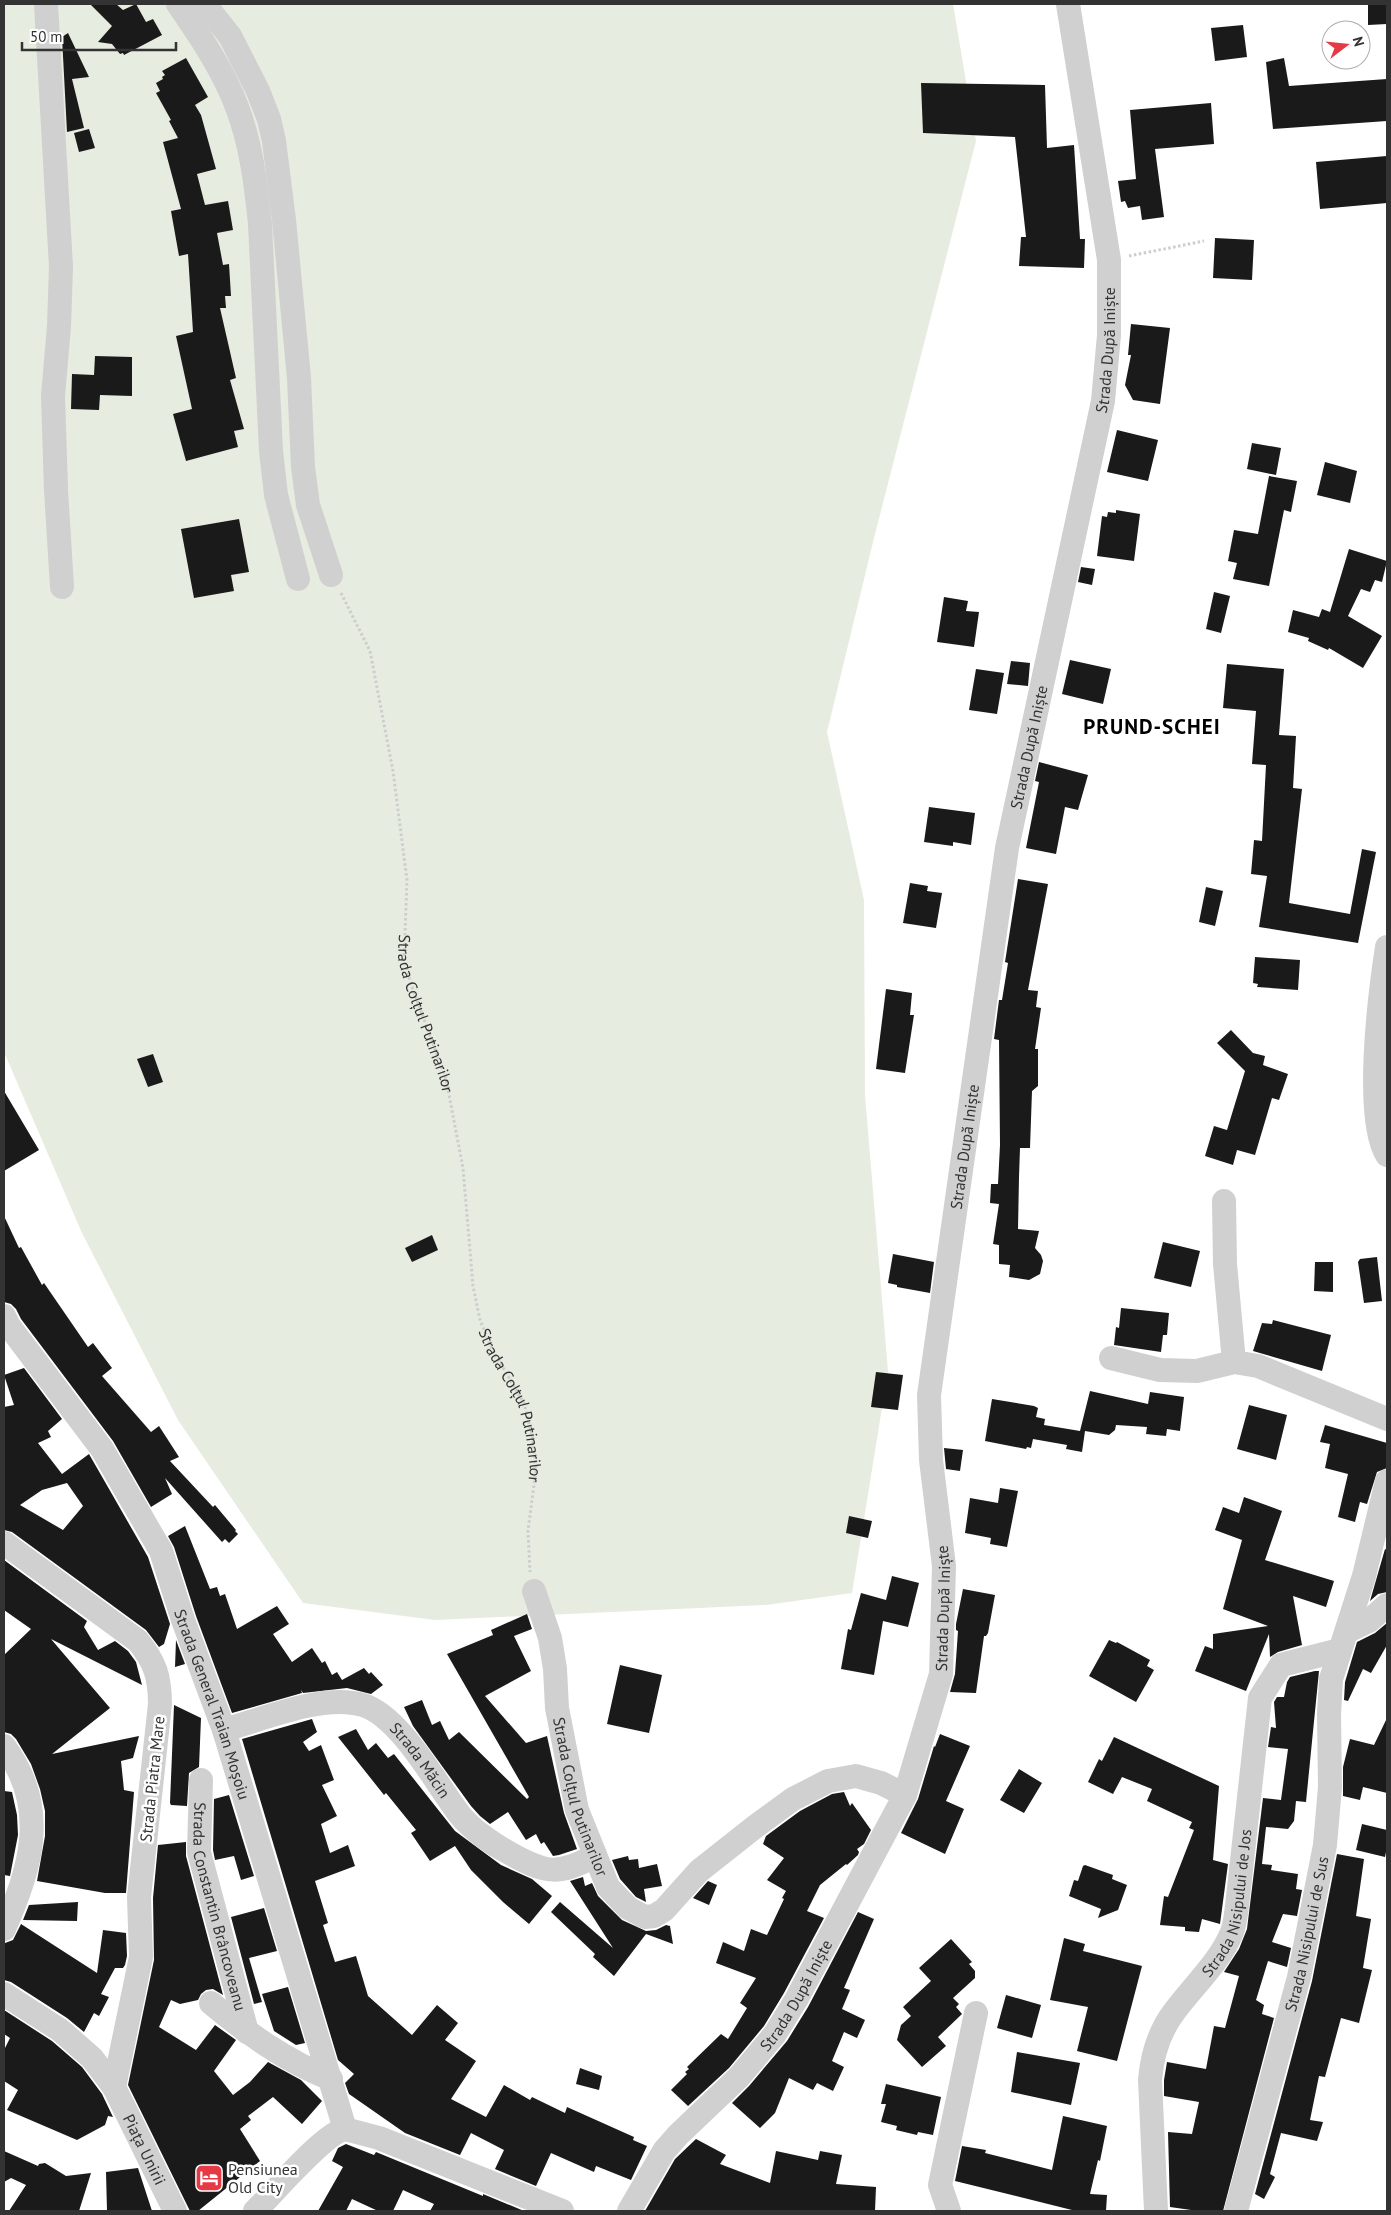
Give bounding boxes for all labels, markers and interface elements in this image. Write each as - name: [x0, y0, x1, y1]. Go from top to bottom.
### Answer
- scale bar: [22, 20, 176, 52]
- north arrow: [1321, 20, 1371, 70]
- text: 50 m: [30, 27, 63, 46]
- text: N: [1349, 35, 1368, 48]
- street label: Strada După Iniște: [1091, 287, 1119, 415]
- street label: Strada După Iniște: [1006, 683, 1052, 811]
- district label: PRUND-SCHEI: [1083, 713, 1221, 740]
- street label: Strada Colțul Putinarilor: [394, 934, 458, 1094]
- street label: Strada După Iniște: [946, 1083, 983, 1211]
- street label: Strada Colțul Putinarilor: [474, 1325, 546, 1484]
- street label: Strada După Iniște: [931, 1544, 954, 1672]
- street label: Strada General Traian Moșoiu: [170, 1607, 254, 1802]
- street label: Strada Piatra Mare: [135, 1715, 169, 1843]
- street label: Strada Colțul Putinarilor: [549, 1715, 613, 1880]
- street label: Strada Măcin: [386, 1718, 455, 1802]
- street label: Strada Constantin Brâncoveanu: [189, 1802, 251, 2013]
- street label: Strada Nisipului de Jos: [1197, 1828, 1255, 1981]
- street label: Strada Nisipului de Sus: [1280, 1854, 1333, 2014]
- street label: Strada După Iniște: [755, 1936, 836, 2055]
- street label: Piața Unirii: [119, 2111, 171, 2188]
- place label: Pensiunea Old City: [228, 2159, 298, 2197]
- hotel icon: Pensiunea Old City: [194, 2163, 224, 2193]

